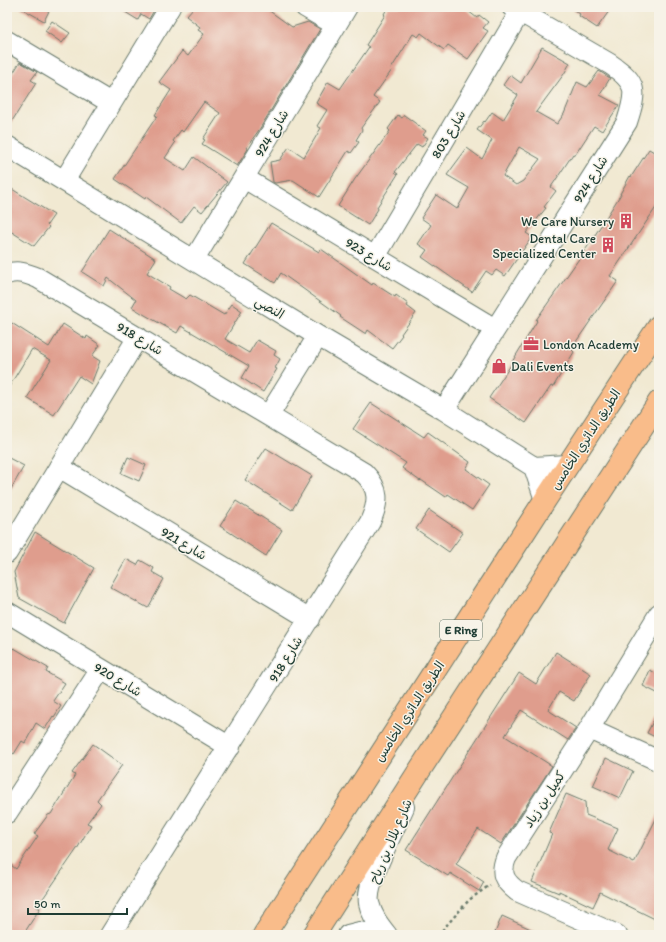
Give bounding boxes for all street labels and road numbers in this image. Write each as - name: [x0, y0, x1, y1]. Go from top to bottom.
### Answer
- street label: شارع 924: [251, 107, 293, 161]
- street label: شارع 803: [428, 108, 470, 162]
- street label: شارع 924: [570, 153, 612, 207]
- street label: شارع 923: [342, 235, 395, 276]
- street label: النصي: [250, 293, 287, 325]
- street label: شارع 918: [113, 319, 165, 360]
- street label: الطريق الدائري الخامس: [547, 386, 625, 493]
- street label: شارع 921: [157, 524, 209, 565]
- road number: E Ring: [440, 620, 482, 640]
- street label: شارع 918: [266, 634, 307, 686]
- street label: الطريق الدائري الخامس: [371, 658, 449, 765]
- street label: شارع 920: [90, 659, 144, 701]
- street label: كميل بن زياد: [521, 768, 569, 831]
- street label: شارع بلال بن رباح: [366, 797, 417, 886]

